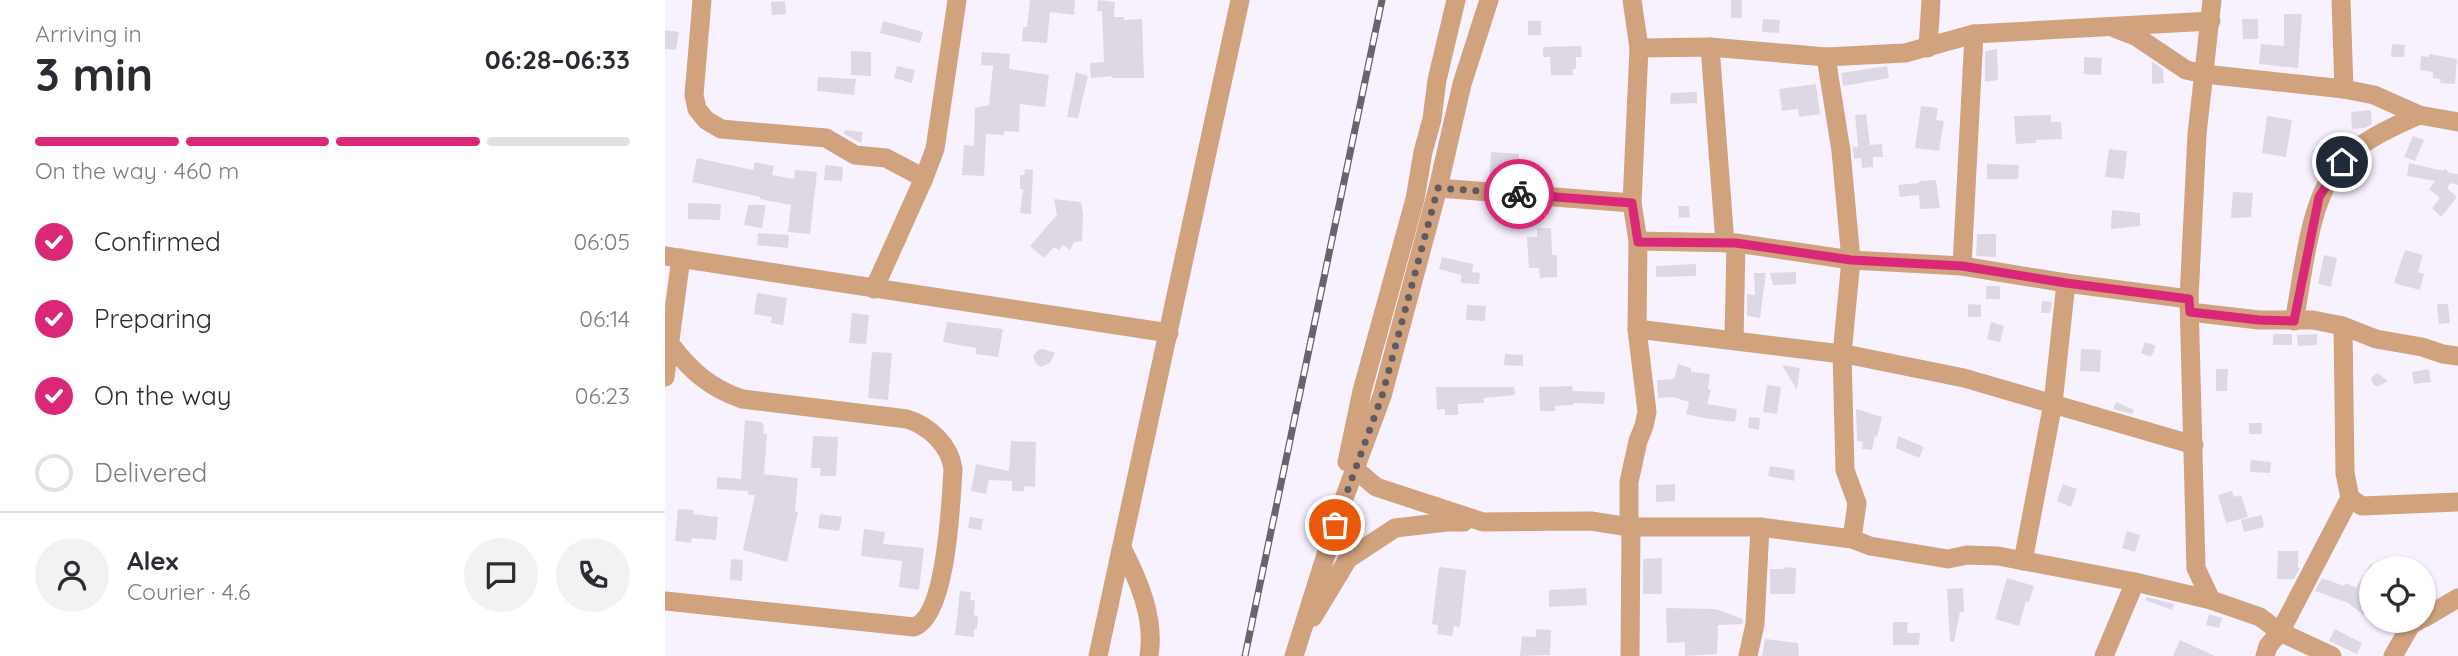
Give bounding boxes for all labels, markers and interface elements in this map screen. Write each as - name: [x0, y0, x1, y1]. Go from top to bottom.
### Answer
- text: Arriving in: [35, 19, 142, 48]
- text: 06:28–06:33: [485, 43, 630, 76]
- text: 3 min: [35, 45, 153, 103]
- pin: [2312, 132, 2372, 192]
- icon: home: [2323, 143, 2361, 181]
- text: On the way · 460 m: [35, 156, 239, 185]
- courier: [1484, 159, 1554, 229]
- icon: bike: [1500, 175, 1538, 213]
- icon: check: [35, 223, 73, 261]
- text: Confirmed: [94, 225, 221, 258]
- text: 06:05: [573, 227, 630, 256]
- icon: check: [35, 300, 73, 338]
- text: Preparing: [94, 302, 212, 335]
- text: 06:14: [579, 304, 630, 333]
- icon: check: [35, 377, 73, 415]
- text: On the way: [94, 379, 232, 412]
- text: 06:23: [575, 381, 630, 410]
- text: Delivered: [94, 456, 207, 489]
- pin: [1305, 495, 1365, 555]
- icon: bag: [1316, 506, 1354, 544]
- button: person: [35, 538, 109, 612]
- button: chat: [464, 538, 538, 612]
- button: phone: [556, 538, 630, 612]
- text: Alex: [127, 544, 178, 577]
- map controls: [2359, 556, 2436, 633]
- button: locate: [2359, 556, 2436, 633]
- text: Courier · 4.6: [127, 577, 250, 606]

